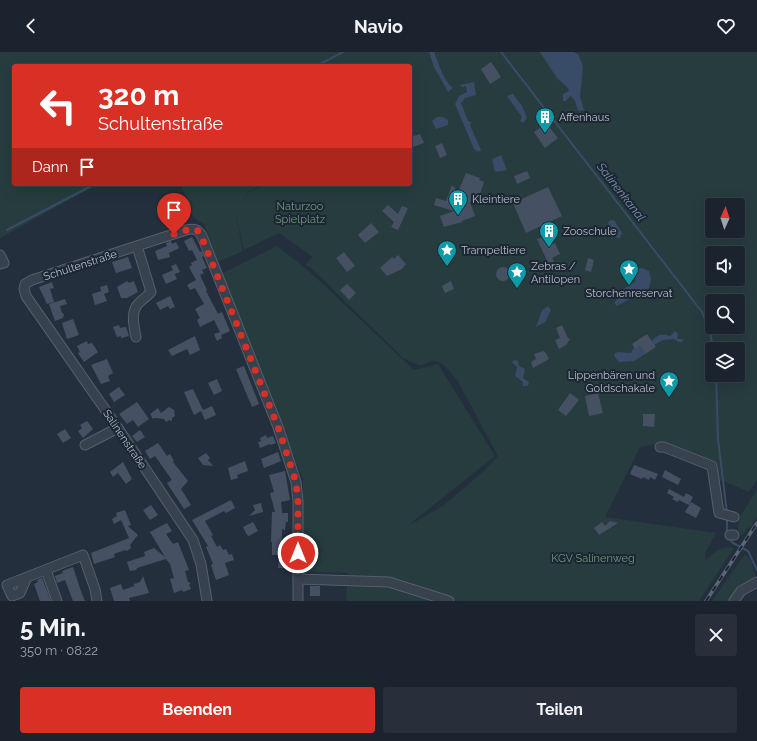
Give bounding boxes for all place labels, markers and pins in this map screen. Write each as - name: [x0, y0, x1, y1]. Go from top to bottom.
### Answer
- building icon: Affenhaus: [534, 106, 556, 134]
- place label: Affenhaus: [559, 111, 610, 124]
- building icon: Kleintiere: [447, 188, 469, 216]
- pin: [157, 193, 191, 234]
- place label: Kleintiere: [472, 193, 521, 206]
- building icon: Zooschule: [538, 220, 560, 248]
- place label: Zooschule: [563, 225, 617, 238]
- place icon: Trampeltiere: [436, 239, 458, 267]
- place label: Trampeltiere: [461, 244, 526, 257]
- place icon: Storchenreservat: [618, 258, 640, 286]
- place label: Zebras / Antilopen: [531, 260, 580, 286]
- place icon: Zebras / Antilopen: [506, 261, 528, 289]
- place label: Storchenreservat: [586, 287, 673, 300]
- place label: Lippenbären und Goldschakale: [568, 369, 656, 395]
- place icon: Lippenbären und Goldschakale: [658, 370, 680, 398]

